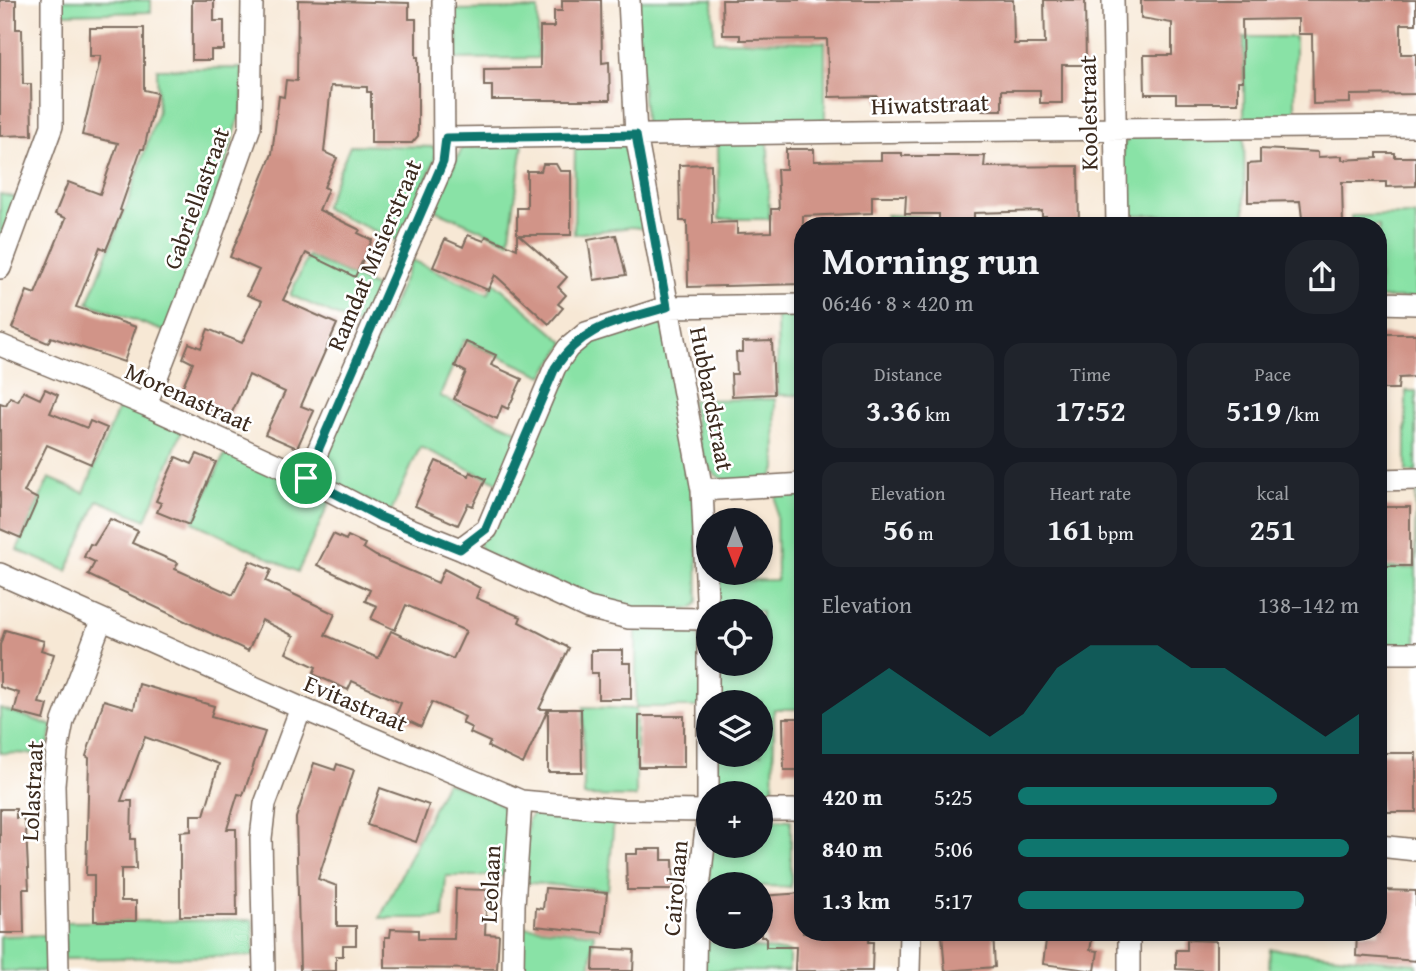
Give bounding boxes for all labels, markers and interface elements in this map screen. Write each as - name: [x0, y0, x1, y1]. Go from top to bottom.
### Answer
- street label: Koolestraat: [1069, 54, 1107, 171]
- street label: Hiwatstraat: [870, 84, 990, 124]
- street label: Gabriellastraat: [154, 121, 238, 274]
- street label: Ramdat Misierstraat: [318, 153, 430, 356]
- text: Morning run: [822, 232, 1039, 288]
- button: share: [1285, 240, 1359, 314]
- text: 06:46 · 8 × 420 m: [822, 286, 974, 319]
- street label: Hubbardstraat: [681, 324, 743, 475]
- street label: Morenastraat: [120, 353, 259, 441]
- text: Distance: [874, 360, 942, 388]
- text: Time: [1070, 360, 1111, 388]
- text: Pace: [1255, 360, 1291, 388]
- text: 3.36: [866, 388, 921, 432]
- text: 17:52: [1055, 388, 1126, 432]
- text: 5:19: [1226, 388, 1281, 432]
- text: km: [921, 400, 950, 428]
- text: /km: [1281, 400, 1320, 428]
- pin: [276, 448, 336, 508]
- icon: arrive: [287, 459, 325, 497]
- text: Elevation: [871, 479, 945, 507]
- text: Heart rate: [1050, 479, 1131, 507]
- text: kcal: [1257, 479, 1289, 507]
- text: 56: [883, 507, 914, 551]
- text: 161: [1047, 507, 1094, 551]
- text: 251: [1250, 507, 1296, 551]
- north arrow: [696, 508, 774, 584]
- map controls: [696, 508, 773, 949]
- text: m: [914, 519, 934, 547]
- text: bpm: [1094, 519, 1134, 547]
- text: Elevation: [822, 588, 912, 621]
- text: 138–142 m: [1258, 588, 1359, 621]
- button: locate: [696, 599, 773, 676]
- street label: Evitastraat: [299, 666, 414, 741]
- button: layers: [696, 690, 773, 767]
- street label: Lolastraat: [12, 739, 52, 842]
- text: 420 m: [822, 780, 883, 813]
- text: 5:25: [934, 780, 973, 813]
- button: +: [696, 781, 773, 858]
- text: 840 m: [822, 832, 883, 865]
- text: 5:06: [934, 832, 973, 865]
- street label: Cairolaan: [653, 838, 697, 937]
- street label: Leolaan: [470, 844, 510, 924]
- button: −: [696, 872, 773, 949]
- text: 1.3 km: [822, 884, 890, 917]
- text: 5:17: [934, 884, 973, 917]

